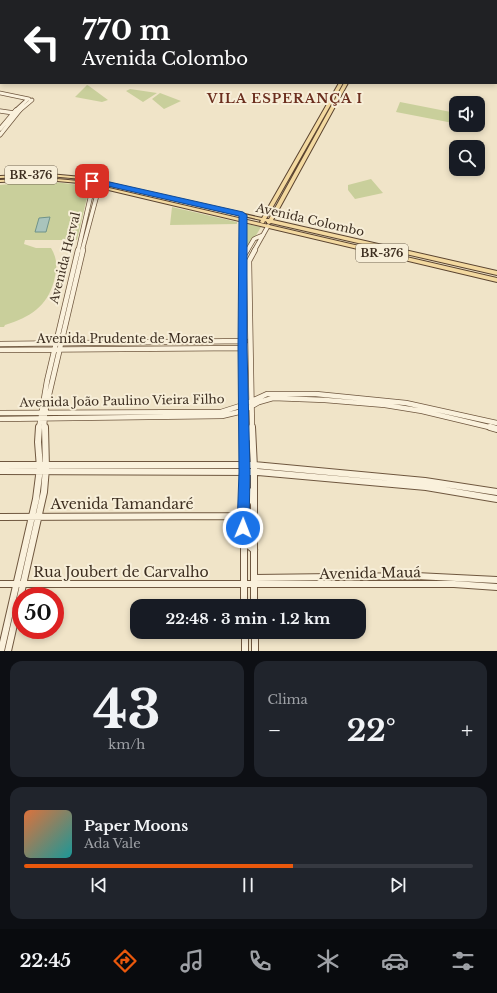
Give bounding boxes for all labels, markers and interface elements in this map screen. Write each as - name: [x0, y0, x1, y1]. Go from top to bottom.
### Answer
- text: 770 m: [82, 13, 170, 48]
- icon: left: [16, 16, 68, 68]
- text: Avenida Colombo: [82, 48, 248, 70]
- district label: VILA ESPERANÇA I: [206, 90, 363, 107]
- map controls: [449, 96, 485, 176]
- button: sound: [449, 96, 485, 132]
- button: search: [449, 140, 485, 176]
- pin: [75, 164, 109, 198]
- road number: BR-376: [5, 166, 57, 184]
- icon: arrive: [81, 170, 103, 192]
- street label: Avenida Colombo: [254, 200, 366, 239]
- street label: Avenida Herval: [46, 210, 83, 306]
- road number: BR-376: [356, 244, 408, 262]
- street label: Avenida Prudente de Moraes: [36, 331, 213, 346]
- street label: Avenida João Paulino Vieira Filho: [18, 391, 225, 410]
- street label: Avenida Tamandaré: [49, 495, 194, 513]
- position arrow: [222, 507, 264, 549]
- street label: Rua Joubert de Carvalho: [33, 563, 209, 581]
- street label: Avenida Mauá: [318, 563, 421, 583]
- speed limit sign: 50: [12, 587, 64, 639]
- text: 22:48 · 3 min · 1.2 km: [166, 609, 330, 628]
- text: 43: [93, 678, 161, 742]
- text: Clima: [268, 691, 308, 708]
- text: 22°: [347, 712, 396, 749]
- text: −: [268, 717, 281, 744]
- text: +: [461, 717, 473, 744]
- text: km/h: [108, 736, 145, 753]
- text: Paper Moons: [84, 816, 188, 835]
- text: Ada Vale: [84, 835, 141, 852]
- icon: previous: [88, 874, 110, 896]
- icon: pause: [237, 874, 259, 896]
- icon: next: [387, 874, 409, 896]
- icon: directions: [111, 947, 139, 975]
- icon: music: [178, 947, 206, 975]
- icon: phone: [246, 947, 274, 975]
- icon: climate: [314, 947, 342, 975]
- icon: car: [381, 947, 409, 975]
- icon: filters: [449, 947, 477, 975]
- text: 22:45: [20, 950, 71, 972]

